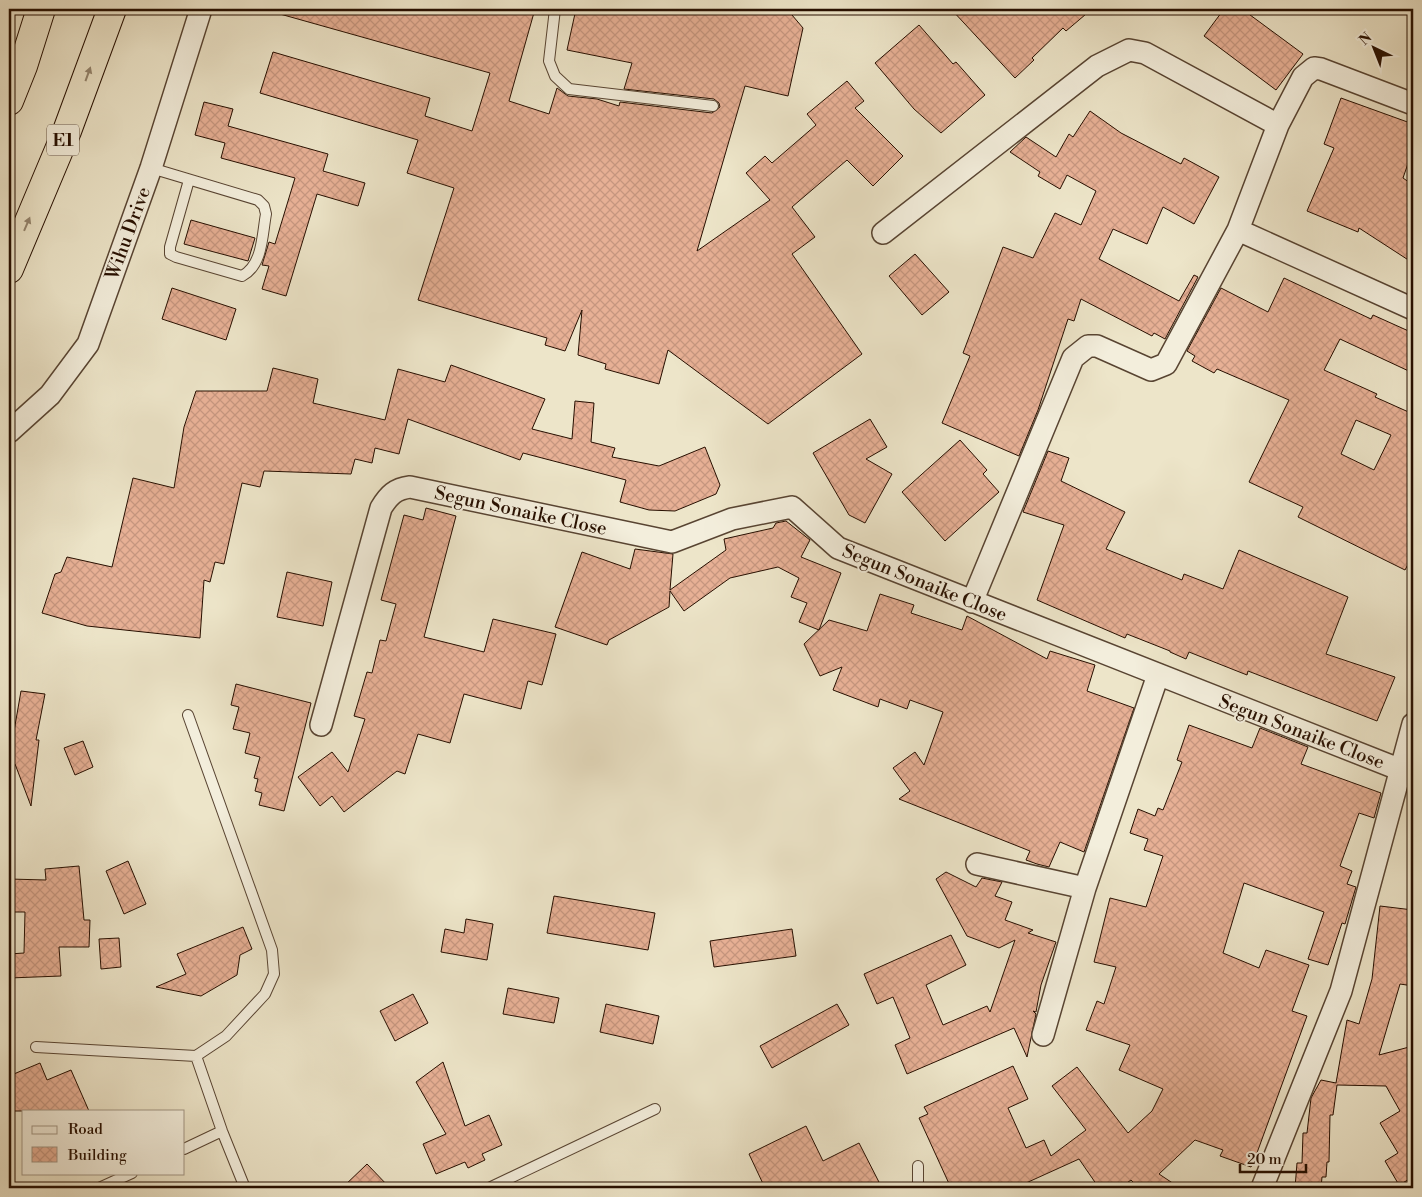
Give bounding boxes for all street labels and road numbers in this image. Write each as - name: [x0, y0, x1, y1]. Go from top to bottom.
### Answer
- road number: E1: [47, 124, 79, 156]
- street label: Wihu Drive: [100, 184, 156, 284]
- street label: Segun Sonaike Close: [432, 481, 609, 541]
- street label: Segun Sonaike Close: [839, 539, 1011, 627]
- street label: Segun Sonaike Close: [1215, 689, 1388, 775]

